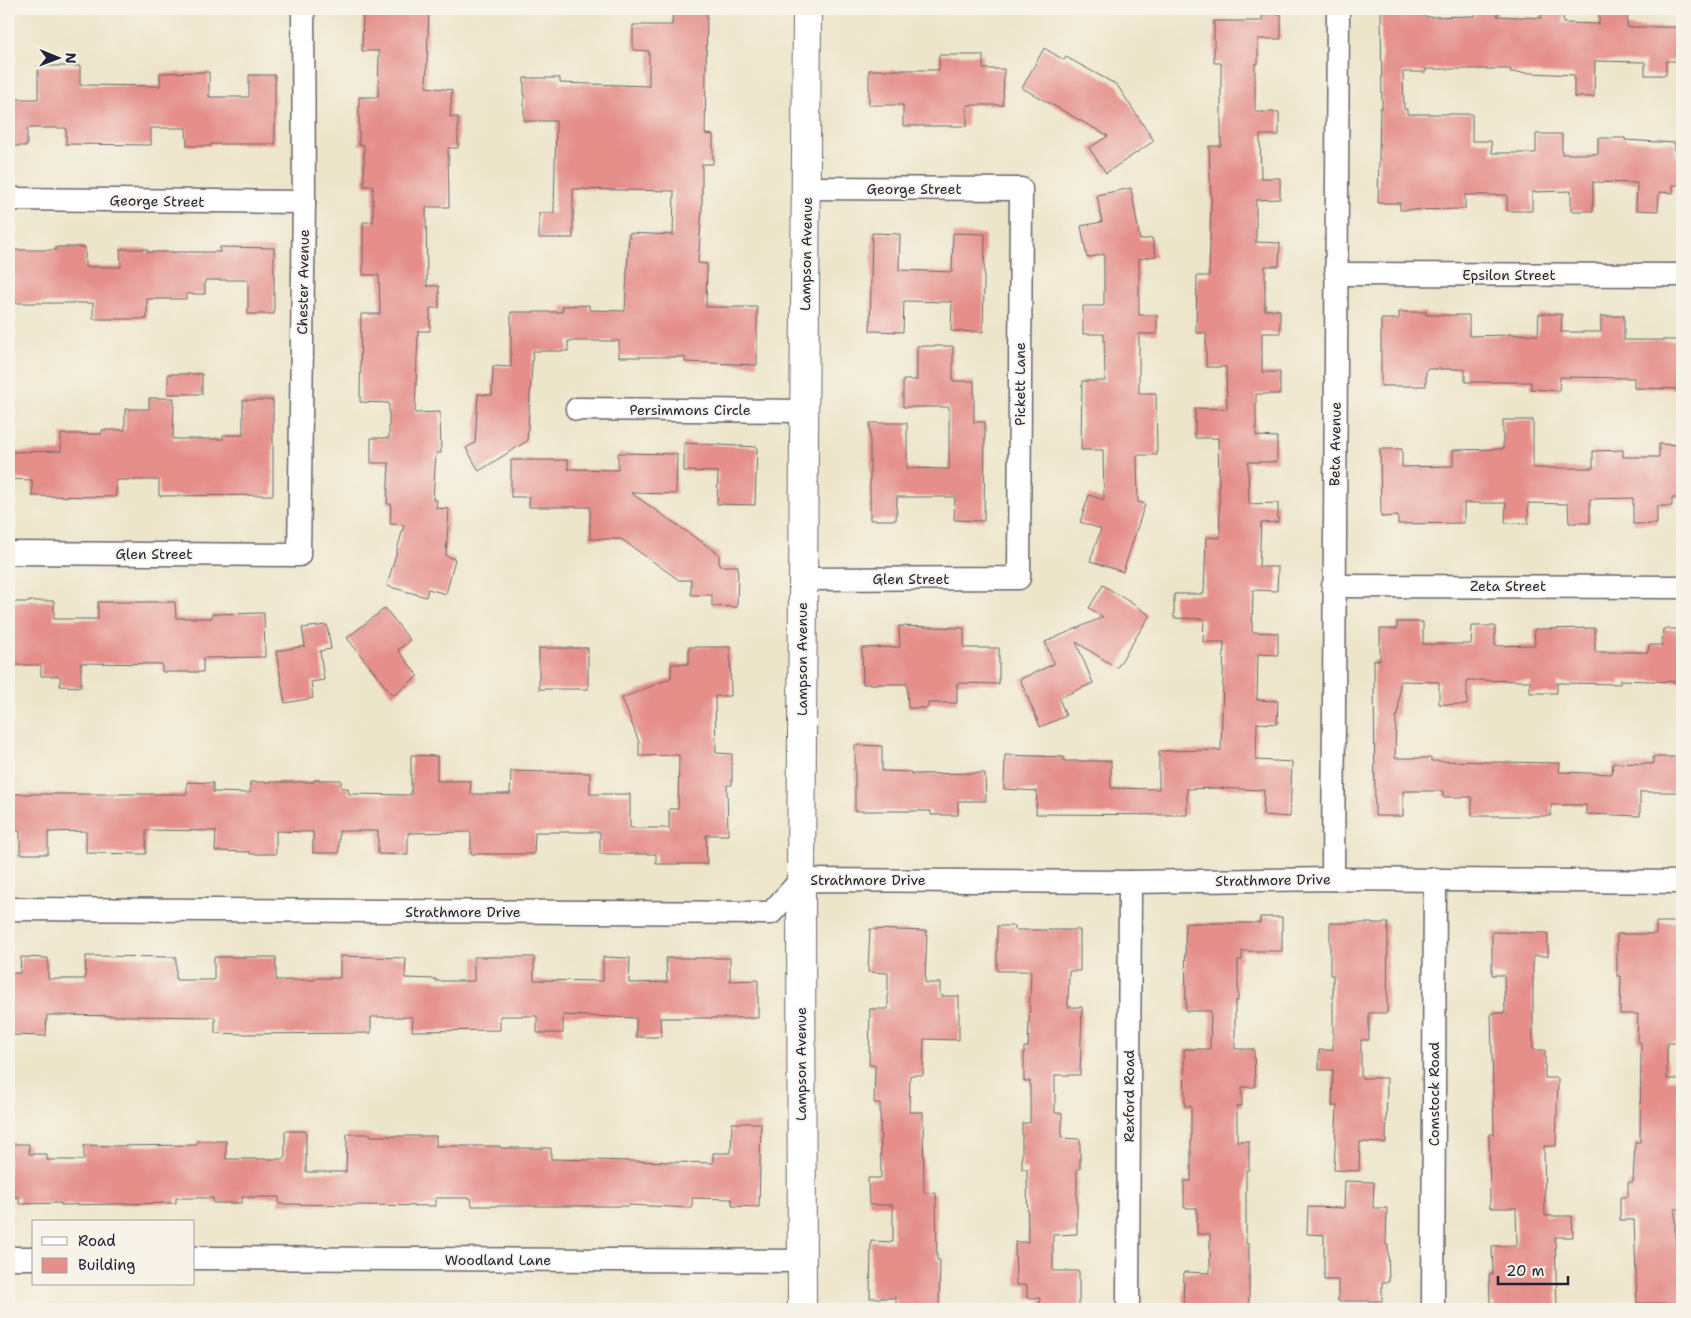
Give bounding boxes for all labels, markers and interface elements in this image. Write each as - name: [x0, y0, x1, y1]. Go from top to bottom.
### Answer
- north arrow: [32, 32, 82, 82]
- text: N: [62, 53, 80, 64]
- street label: George Street: [866, 180, 962, 198]
- street label: George Street: [109, 191, 205, 211]
- street label: Lampson Avenue: [796, 197, 816, 311]
- street label: Chester Avenue: [293, 229, 313, 335]
- street label: Epsilon Street: [1462, 266, 1556, 284]
- street label: Pickett Lane: [1011, 342, 1029, 426]
- street label: Persimmons Circle: [629, 401, 751, 419]
- street label: Beta Avenue: [1325, 402, 1345, 486]
- street label: Glen Street: [116, 545, 192, 563]
- street label: Glen Street: [873, 570, 949, 588]
- street label: Zeta Street: [1470, 577, 1546, 595]
- street label: Lampson Avenue: [793, 602, 811, 716]
- street label: Strathmore Drive: [1215, 870, 1331, 890]
- street label: Strathmore Drive: [810, 871, 926, 889]
- street label: Strathmore Drive: [405, 903, 521, 921]
- street label: Lampson Avenue: [792, 1007, 810, 1121]
- street label: Comstock Road: [1425, 1042, 1443, 1146]
- street label: Rexford Road: [1120, 1050, 1138, 1142]
- legend: [32, 1220, 195, 1286]
- text: Road: [78, 1231, 116, 1251]
- street label: Woodland Lane: [445, 1251, 551, 1269]
- scale bar: [1498, 1253, 1568, 1285]
- text: Building: [78, 1255, 135, 1275]
- text: 20 m: [1506, 1261, 1545, 1281]

